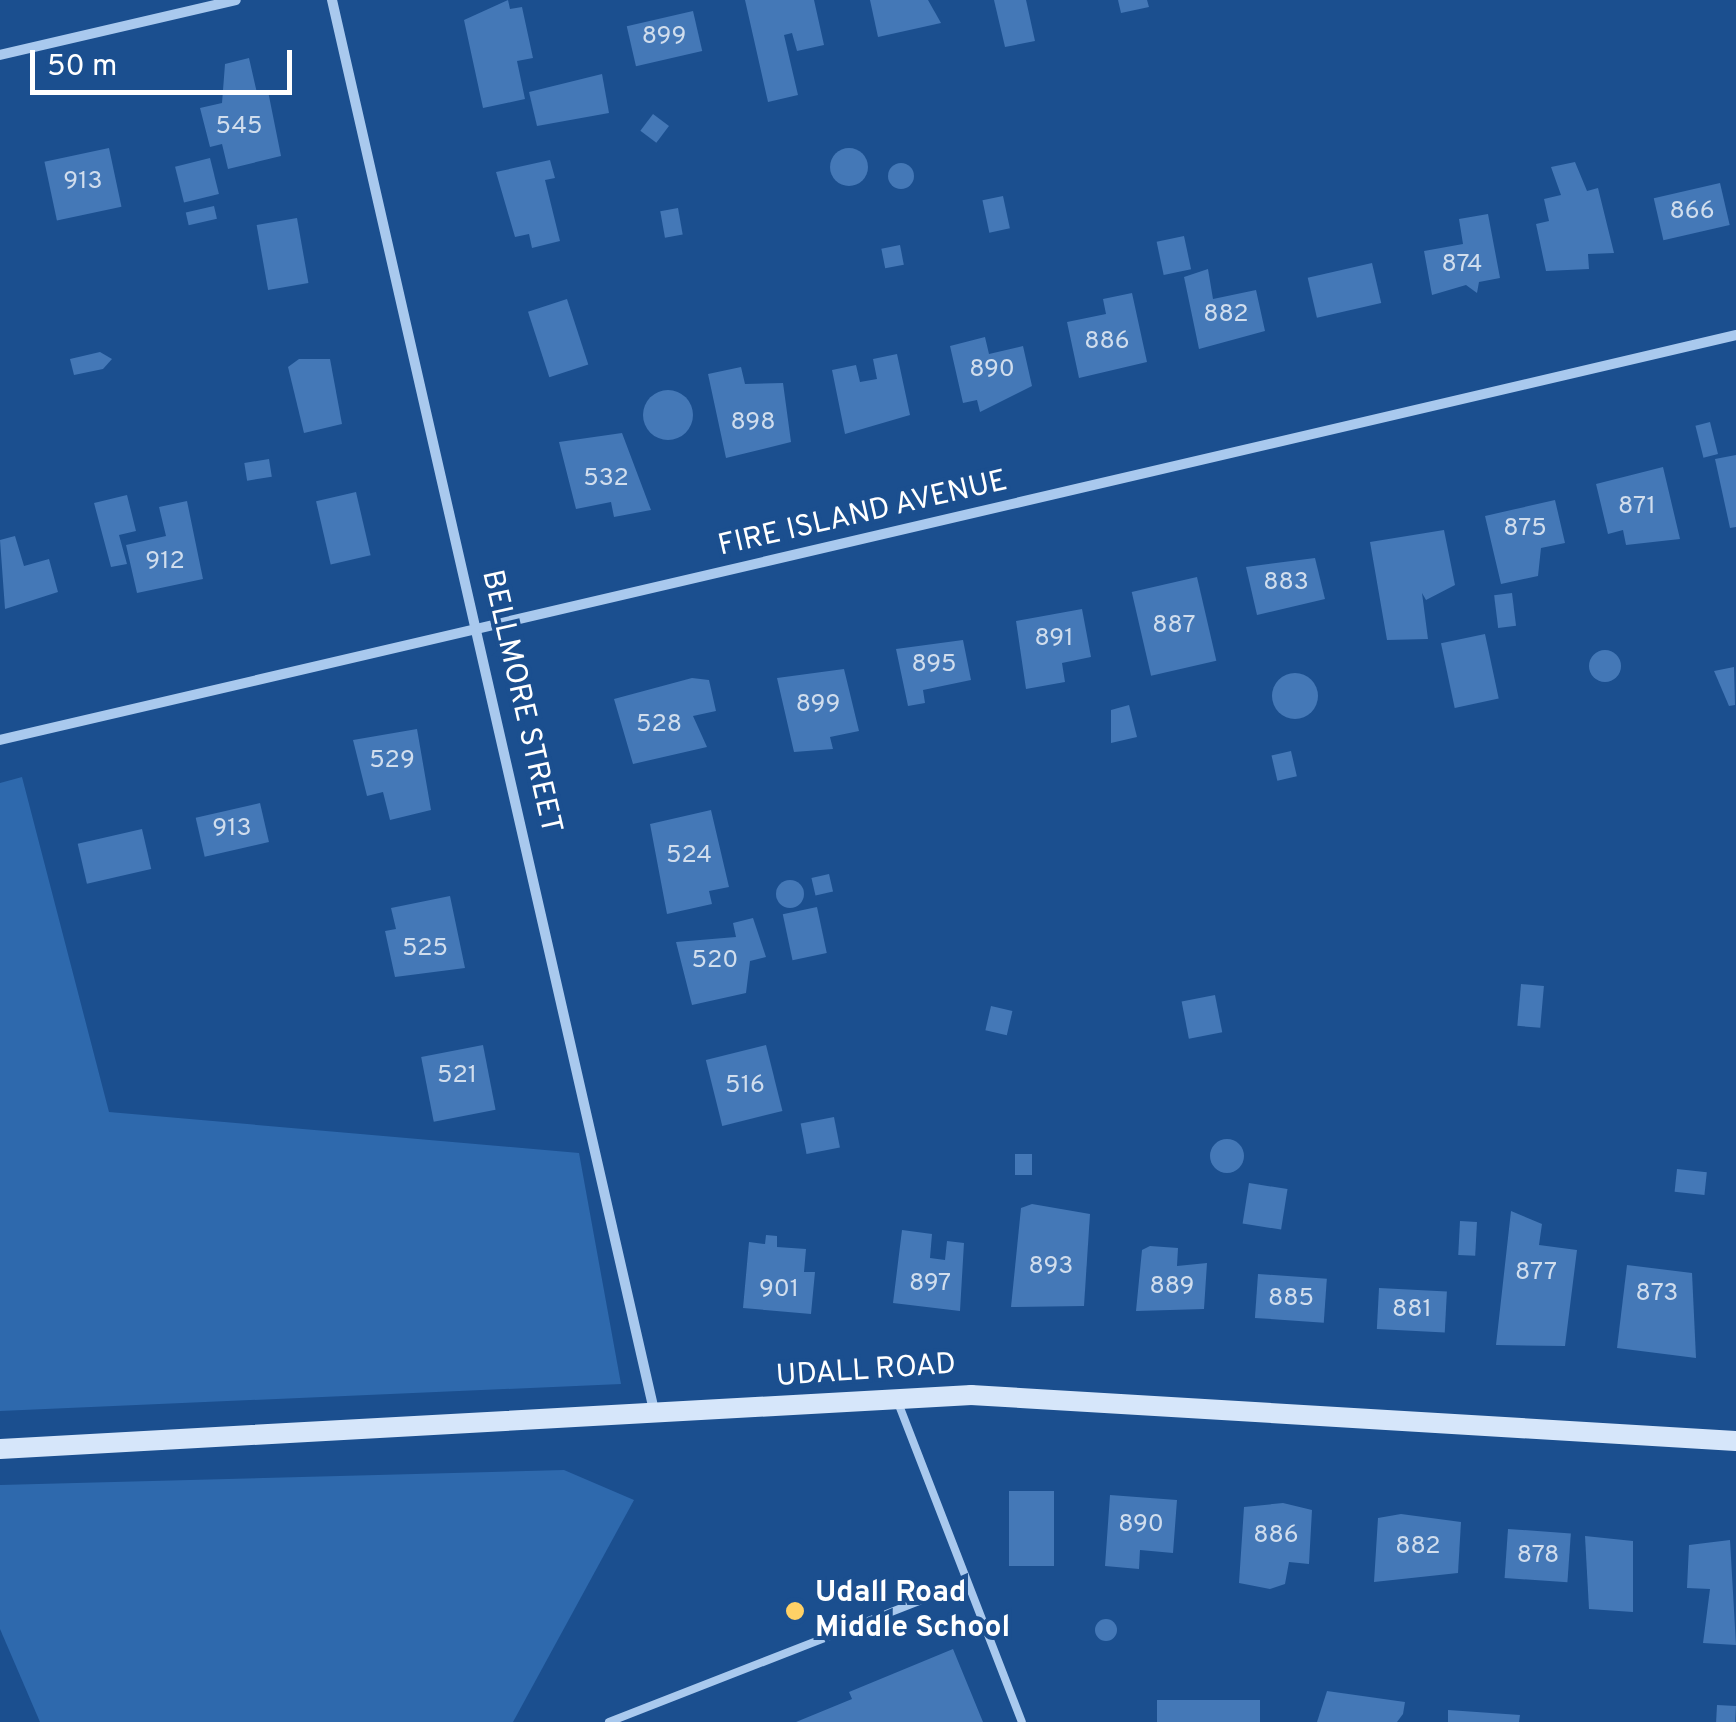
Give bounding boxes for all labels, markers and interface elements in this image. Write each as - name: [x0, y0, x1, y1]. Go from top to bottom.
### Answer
- house number: 899: [642, 22, 686, 52]
- scale bar: [35, 30, 298, 92]
- text: 50 m: [47, 49, 117, 86]
- house number: 545: [215, 112, 263, 142]
- house number: 913: [63, 167, 103, 197]
- house number: 866: [1669, 197, 1715, 227]
- house number: 874: [1441, 250, 1483, 280]
- house number: 882: [1203, 300, 1249, 330]
- house number: 886: [1084, 327, 1130, 357]
- house number: 890: [969, 355, 1015, 385]
- house number: 898: [731, 408, 775, 438]
- house number: 532: [583, 464, 629, 494]
- street label: FIRE ISLAND AVENUE: [714, 464, 1012, 566]
- house number: 871: [1618, 492, 1656, 522]
- house number: 875: [1503, 514, 1547, 544]
- house number: 912: [145, 547, 185, 577]
- street label: BELLMORE STREET: [472, 567, 568, 837]
- house number: 883: [1263, 568, 1309, 598]
- house number: 887: [1152, 611, 1196, 641]
- house number: 891: [1034, 624, 1074, 654]
- house number: 895: [911, 650, 957, 680]
- house number: 899: [796, 690, 840, 720]
- house number: 528: [636, 710, 682, 740]
- house number: 529: [369, 746, 415, 776]
- house number: 913: [212, 814, 252, 844]
- house number: 524: [666, 841, 712, 871]
- house number: 525: [402, 934, 448, 964]
- house number: 520: [692, 946, 738, 976]
- house number: 521: [437, 1061, 477, 1091]
- house number: 516: [725, 1071, 765, 1101]
- house number: 893: [1029, 1252, 1073, 1282]
- house number: 877: [1515, 1258, 1557, 1288]
- house number: 897: [909, 1269, 951, 1299]
- house number: 889: [1150, 1272, 1194, 1302]
- house number: 901: [759, 1275, 799, 1305]
- house number: 873: [1636, 1279, 1678, 1309]
- house number: 885: [1268, 1284, 1314, 1314]
- house number: 881: [1392, 1295, 1432, 1325]
- street label: UDALL ROAD: [775, 1348, 957, 1396]
- house number: 890: [1118, 1510, 1164, 1540]
- house number: 886: [1253, 1521, 1299, 1551]
- house number: 882: [1395, 1532, 1441, 1562]
- house number: 878: [1517, 1541, 1559, 1571]
- place label: Udall Road Middle School: [815, 1576, 1010, 1646]
- marker: Udall Road Middle School: [784, 1600, 806, 1622]

